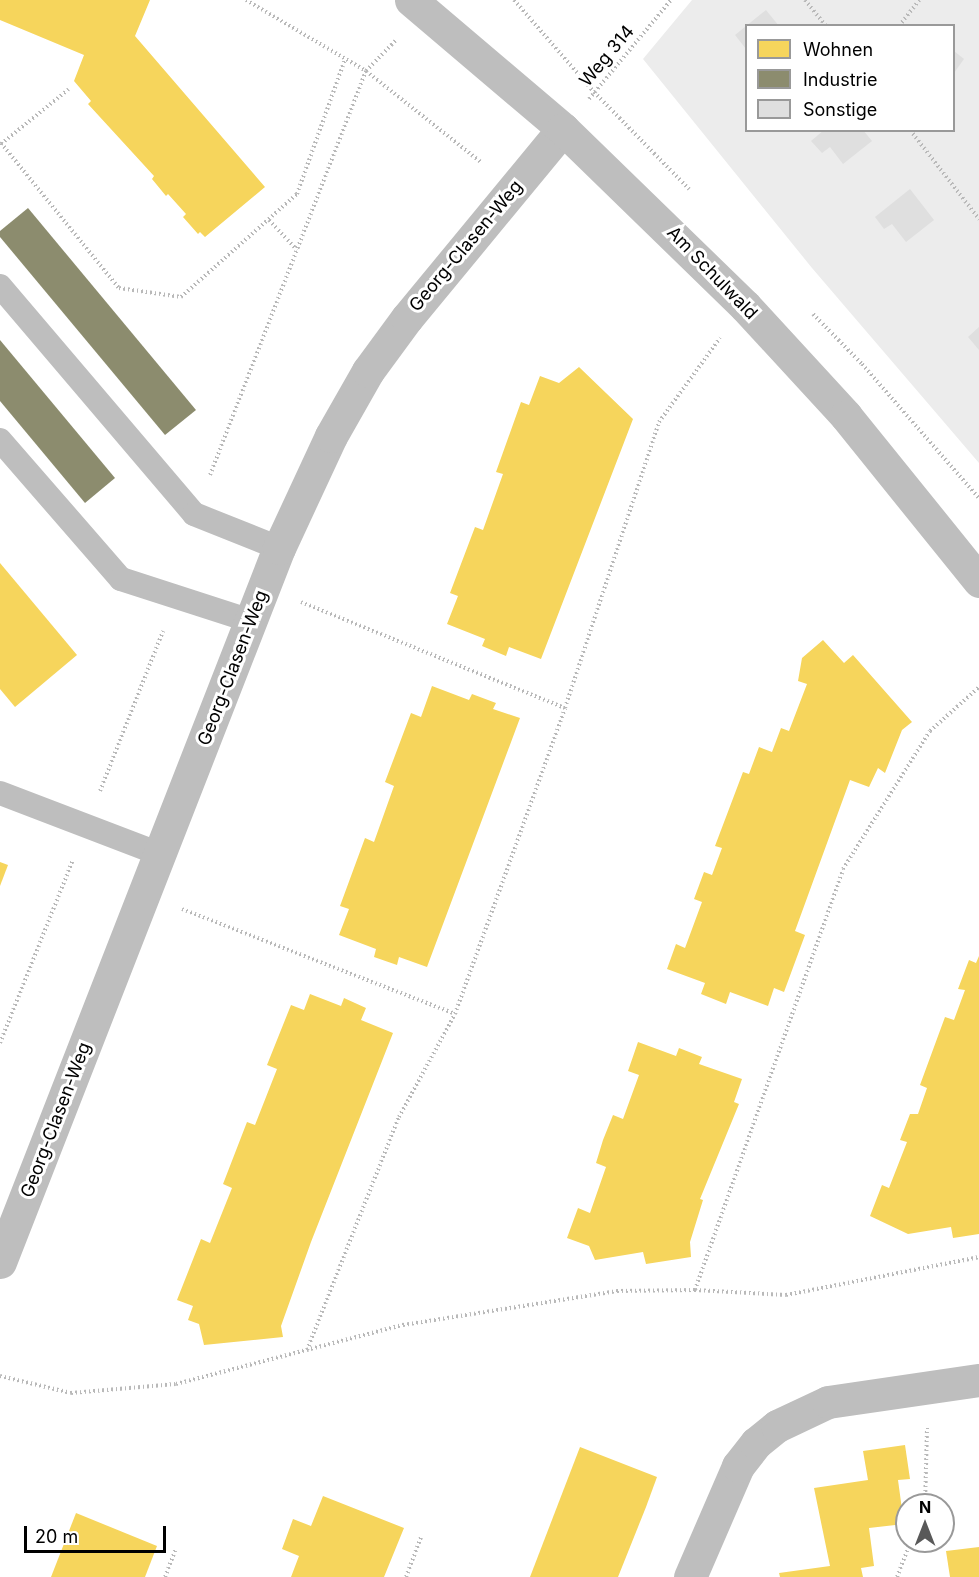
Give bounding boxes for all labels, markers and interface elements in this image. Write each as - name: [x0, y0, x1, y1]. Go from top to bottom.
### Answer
- street label: Weg 314: [575, 21, 639, 91]
- legend: [745, 24, 955, 132]
- text: Wohnen: [803, 39, 873, 60]
- text: Industrie: [803, 69, 877, 90]
- text: Sonstige: [803, 99, 877, 120]
- street label: Georg-Clasen-Weg: [405, 176, 527, 316]
- street label: Am Schulwald: [662, 222, 762, 324]
- street label: Georg-Clasen-Weg: [193, 587, 273, 749]
- street label: Georg-Clasen-Weg: [16, 1039, 96, 1201]
- north arrow: [895, 1493, 955, 1553]
- text: N: [919, 1497, 931, 1517]
- scale bar: [27, 1514, 170, 1552]
- text: 20 m: [35, 1526, 78, 1547]

